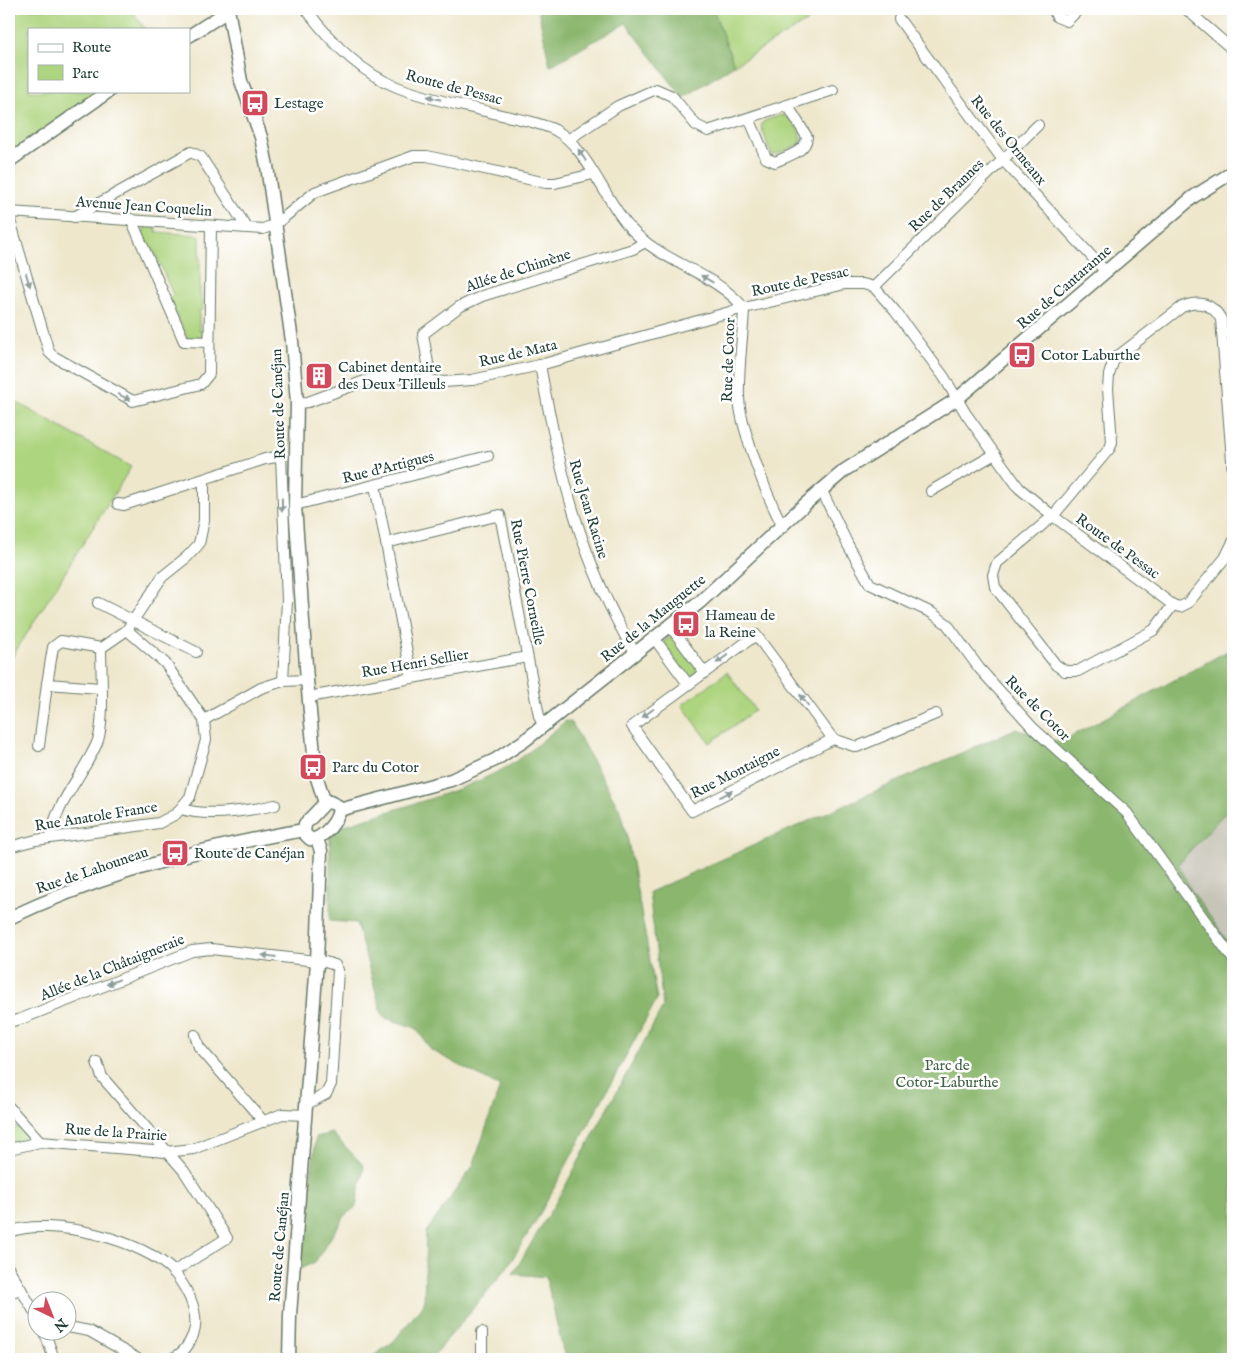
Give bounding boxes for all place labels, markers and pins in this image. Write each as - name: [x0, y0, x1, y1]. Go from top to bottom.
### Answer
- bus stop icon: Lestage: [240, 88, 270, 118]
- place label: Lestage: [274, 94, 324, 113]
- bus stop icon: Cotor Laburthe: [1007, 340, 1037, 370]
- place label: Cotor Laburthe: [1041, 346, 1140, 365]
- place label: Cabinet dentaire des Deux Tilleuls: [338, 358, 446, 394]
- building icon: Cabinet dentaire des Deux Tilleuls: [304, 361, 334, 391]
- place label: Hameau de la Reine: [705, 606, 775, 642]
- bus stop icon: Hameau de la Reine: [671, 609, 701, 639]
- bus stop icon: Parc du Cotor: [298, 752, 328, 782]
- place label: Parc du Cotor: [332, 758, 419, 777]
- bus stop icon: Route de Canéjan: [160, 838, 190, 868]
- place label: Route de Canéjan: [194, 844, 305, 863]

